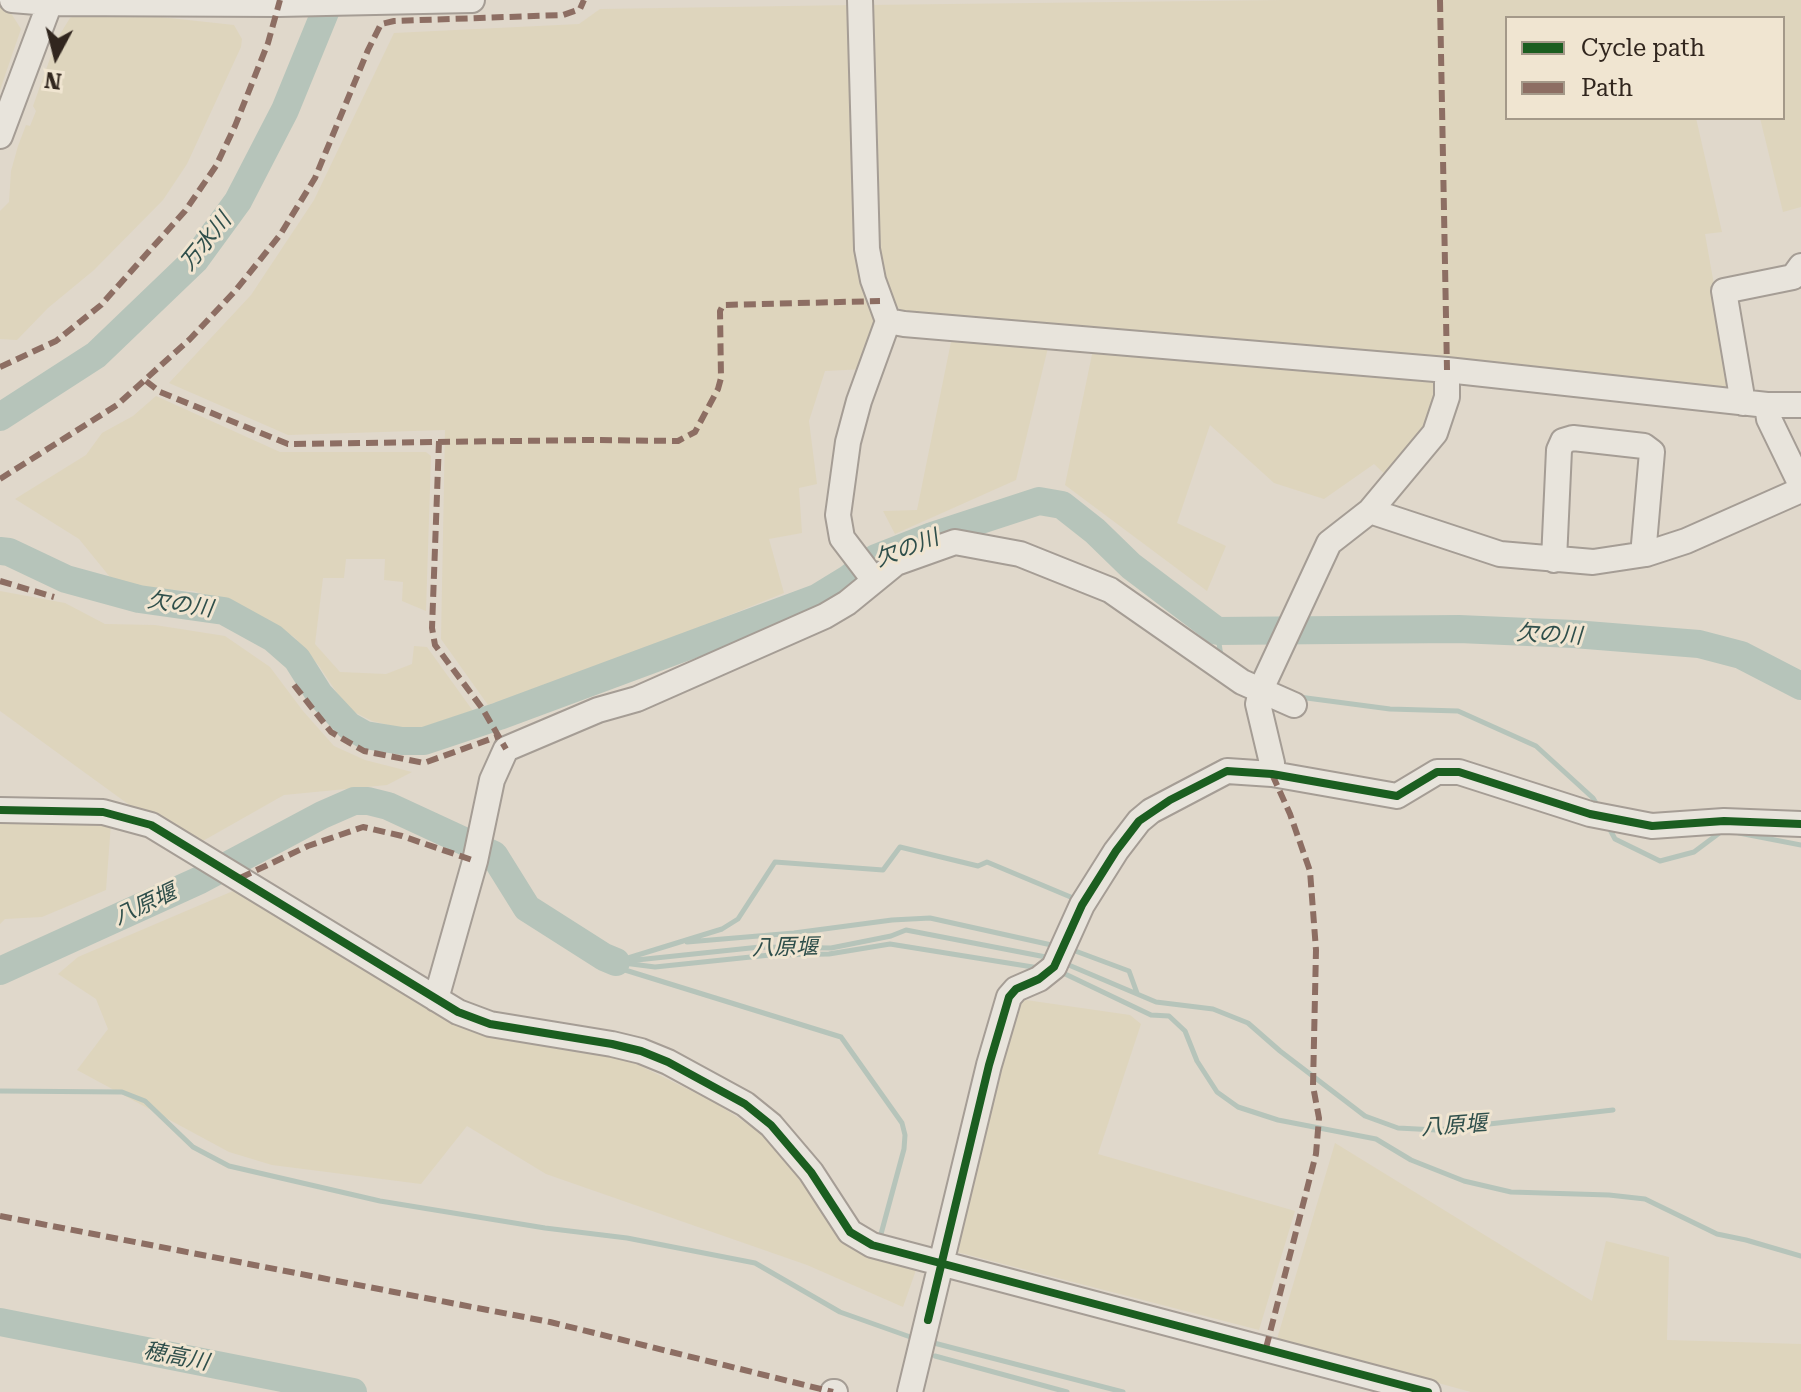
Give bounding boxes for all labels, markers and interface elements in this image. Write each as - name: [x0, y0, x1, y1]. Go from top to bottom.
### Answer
- north arrow: [16, 16, 96, 96]
- legend: [1505, 16, 1785, 120]
- text: Cycle path: [1581, 34, 1705, 62]
- text: N: [43, 67, 63, 94]
- text: Path: [1581, 74, 1633, 102]
- water label: 万水川: [175, 208, 237, 276]
- water label: 欠の川: [871, 525, 943, 573]
- water label: 欠の川: [145, 587, 215, 623]
- water label: 欠の川: [1515, 620, 1583, 650]
- water label: 八原堰: [110, 879, 180, 931]
- water label: 八原堰: [752, 934, 818, 962]
- water label: 八原堰: [1420, 1111, 1488, 1141]
- water label: 穂高川: [141, 1338, 211, 1376]

